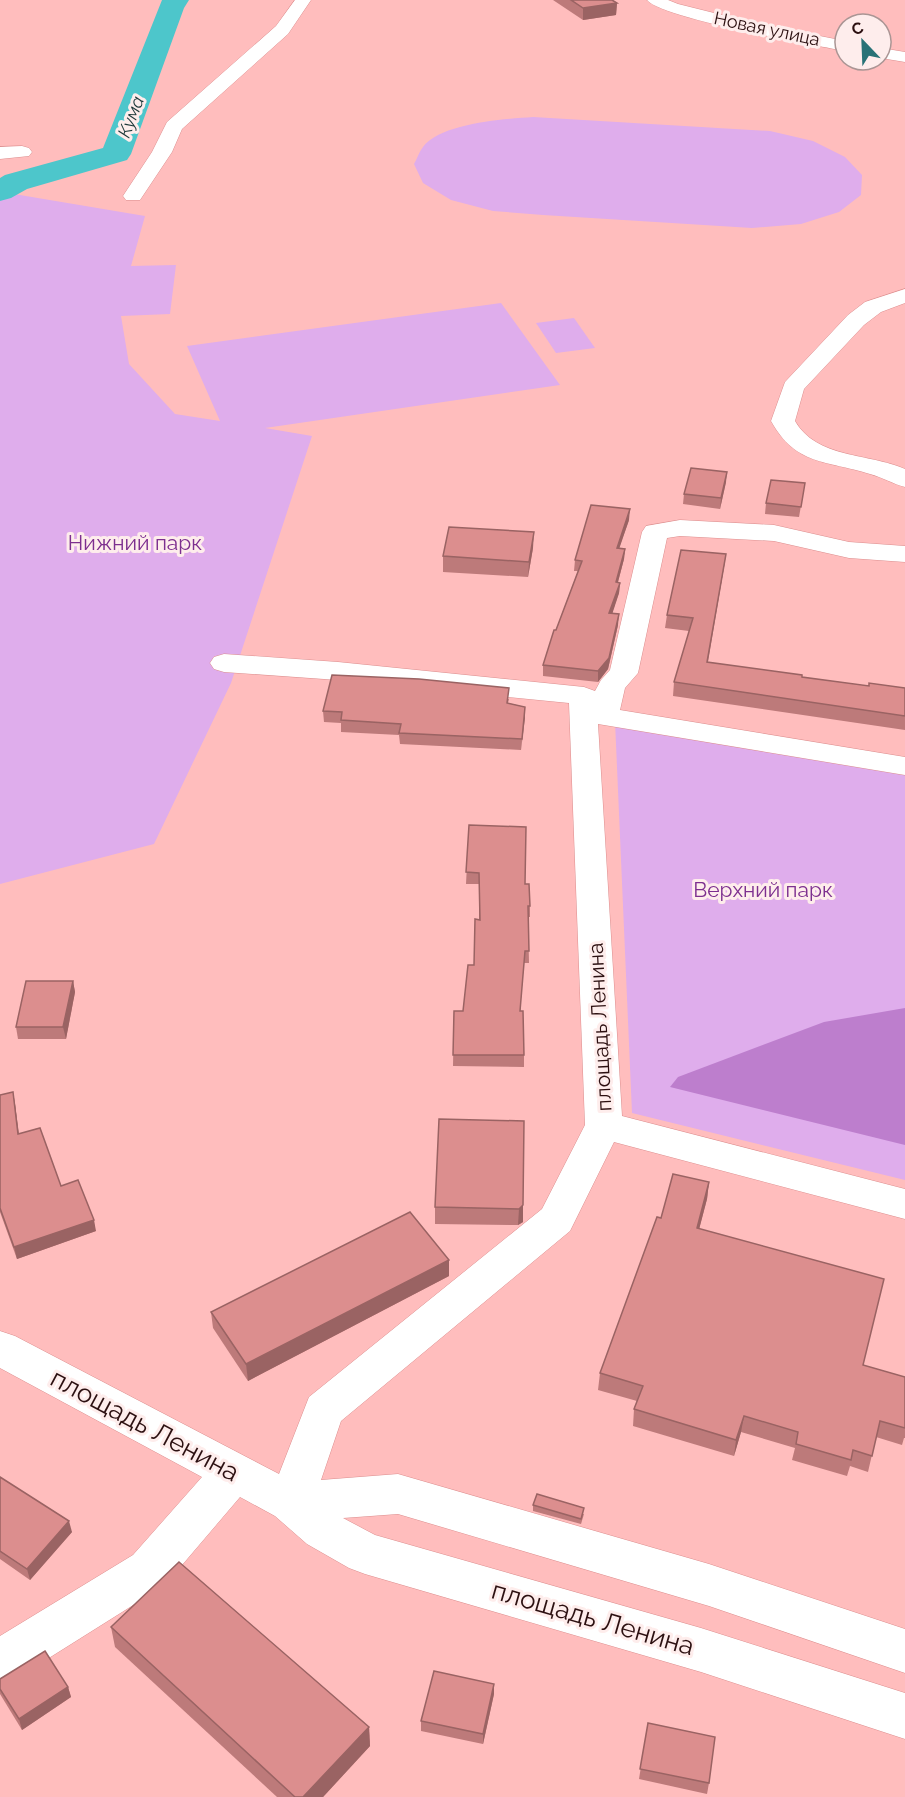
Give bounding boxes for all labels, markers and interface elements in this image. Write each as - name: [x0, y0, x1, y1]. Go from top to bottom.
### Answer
- street label: Новая улица: [712, 7, 822, 50]
- north arrow: [833, 12, 893, 72]
- text: С: [849, 18, 866, 40]
- water label: Кума: [113, 93, 148, 141]
- park label: Нижний парк: [68, 530, 202, 555]
- park label: Верхний парк: [693, 877, 833, 902]
- street label: площадь Ленина: [583, 942, 616, 1112]
- street label: площадь Ленина: [46, 1363, 244, 1487]
- street label: площадь Ленина: [488, 1575, 698, 1661]

